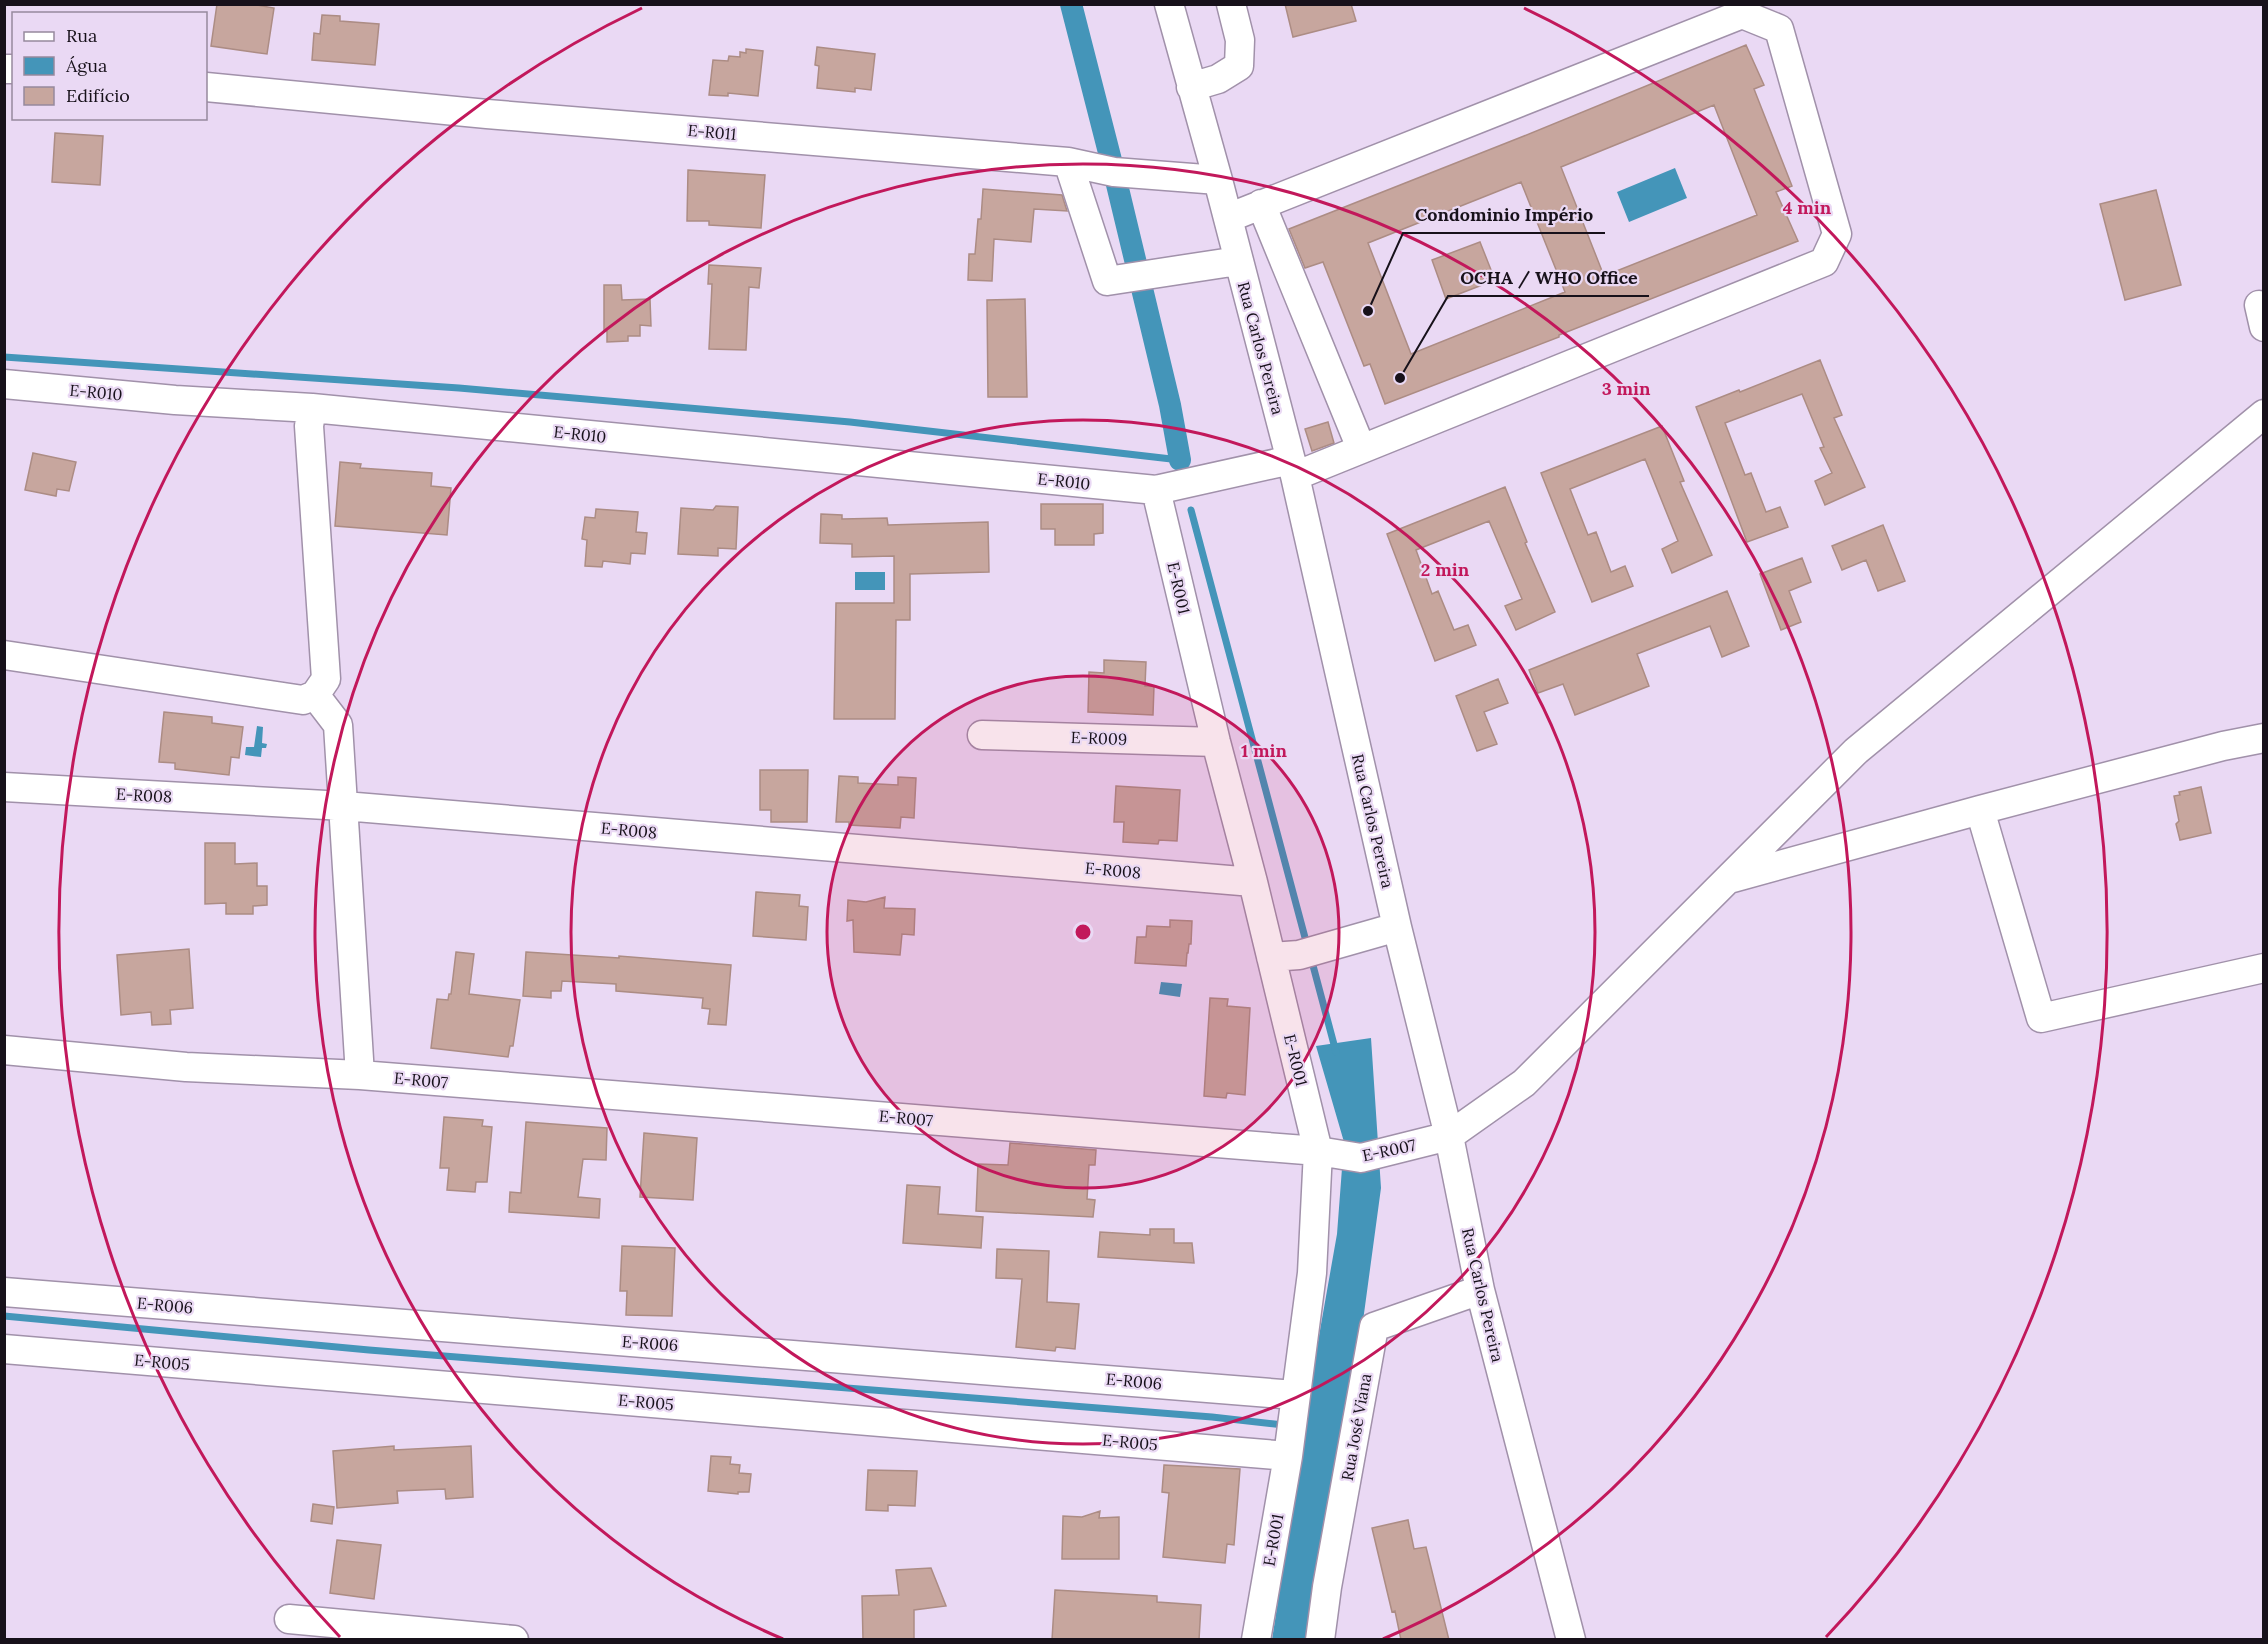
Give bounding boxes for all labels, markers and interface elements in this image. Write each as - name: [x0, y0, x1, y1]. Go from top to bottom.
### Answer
- legend: [12, 12, 207, 120]
- text: Rua: [66, 24, 97, 47]
- text: Água: [65, 54, 107, 77]
- text: Edifício: [66, 84, 130, 107]
- street label: E-R011: [687, 120, 737, 144]
- text: 4 min: [1783, 196, 1832, 219]
- callout: Condominio Império: [1403, 197, 1605, 233]
- text: Condominio Império: [1415, 203, 1593, 226]
- callout: OCHA / WHO Office: [1448, 260, 1649, 296]
- text: OCHA / WHO Office: [1460, 266, 1638, 289]
- street label: Rua Carlos Pereira: [1234, 279, 1288, 417]
- text: 3 min: [1602, 377, 1651, 400]
- street label: E-R010: [69, 380, 123, 404]
- street label: E-R010: [553, 421, 607, 447]
- street label: E-R010: [1037, 468, 1091, 494]
- text: 2 min: [1421, 558, 1470, 581]
- street label: E-R001: [1163, 560, 1195, 616]
- street label: E-R009: [1070, 727, 1128, 749]
- text: 1 min: [1241, 739, 1287, 762]
- street label: Rua Carlos Pereira: [1348, 752, 1398, 890]
- street label: E-R008: [115, 784, 173, 806]
- street label: E-R008: [600, 818, 658, 842]
- street label: E-R008: [1084, 858, 1142, 882]
- centre of rings: [1073, 922, 1093, 942]
- street label: E-R001: [1280, 1032, 1312, 1088]
- street label: E-R007: [393, 1068, 449, 1092]
- street label: E-R007: [878, 1106, 934, 1130]
- street label: E-R007: [1360, 1134, 1418, 1165]
- street label: Rua Carlos Pereira: [1458, 1226, 1508, 1364]
- street label: E-R006: [136, 1293, 194, 1317]
- street label: E-R006: [621, 1331, 679, 1355]
- street label: E-R005: [133, 1350, 191, 1374]
- street label: E-R006: [1105, 1369, 1163, 1393]
- street label: Rua José Viana: [1337, 1372, 1375, 1482]
- street label: E-R005: [617, 1390, 675, 1414]
- street label: E-R005: [1101, 1430, 1159, 1454]
- street label: E-R001: [1259, 1512, 1287, 1568]

